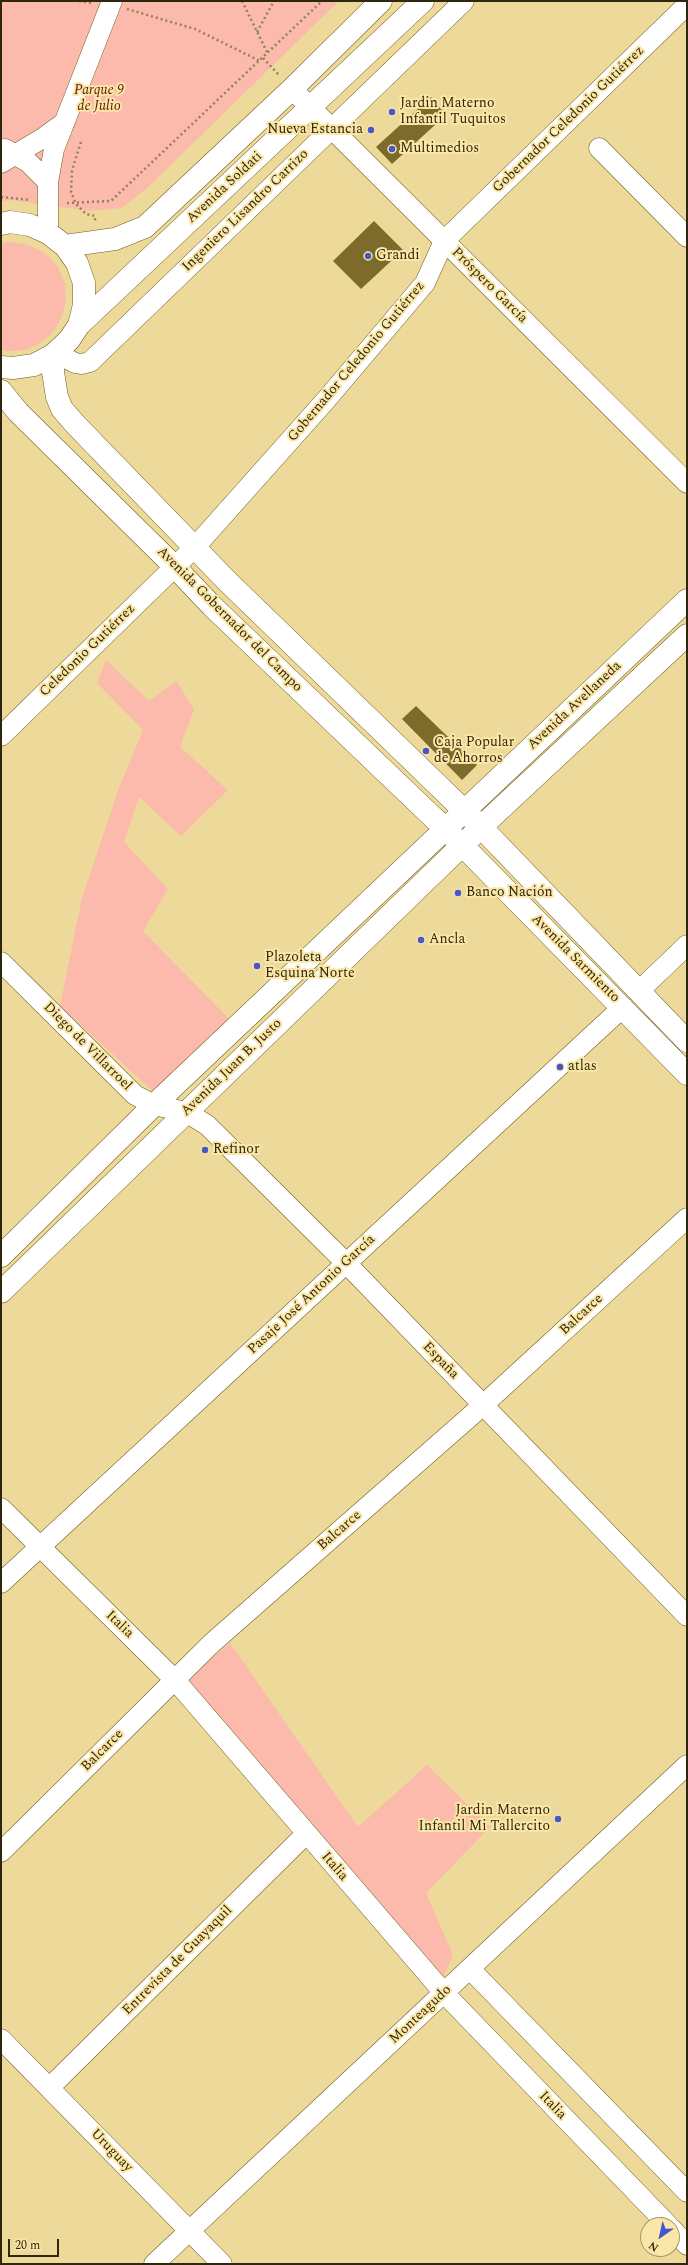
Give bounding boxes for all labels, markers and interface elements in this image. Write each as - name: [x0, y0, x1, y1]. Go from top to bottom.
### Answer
- street label: Gobernador Celedonio Gutiérrez: [490, 43, 648, 197]
- park label: Parque 9 de Julio: [74, 83, 124, 116]
- place label: Jardin Materno Infantil Tuquitos: [400, 96, 506, 128]
- marker: Jardin Materno Infantil Tuquitos: [387, 107, 397, 117]
- place label: Nueva Estancia: [267, 122, 363, 138]
- marker: Nueva Estancia: [366, 125, 376, 135]
- place label: Multimedios: [400, 141, 479, 157]
- marker: Multimedios: [387, 144, 397, 154]
- street label: Ingeniero Lisandro Carrizo: [179, 146, 313, 276]
- street label: Avenida Soldati: [184, 149, 266, 227]
- street label: Próspero García: [448, 245, 530, 327]
- place label: Grandi: [376, 248, 420, 264]
- marker: Grandi: [363, 251, 373, 261]
- street label: Gobernador Celedonio Gutiérrez: [285, 278, 429, 446]
- street label: Avenida Gobernador del Campo: [153, 544, 305, 696]
- street label: Celedonio Gutiérrez: [37, 601, 139, 701]
- street label: Avenida Avellaneda: [525, 658, 625, 754]
- place label: Caja Popular de Ahorros: [434, 735, 514, 768]
- marker: Caja Popular de Ahorros: [421, 746, 431, 756]
- place label: Banco Nación: [466, 885, 553, 901]
- marker: Banco Nación: [453, 888, 463, 898]
- street label: Avenida Sarmiento: [527, 911, 623, 1007]
- place label: Ancla: [429, 932, 465, 948]
- marker: Ancla: [416, 935, 426, 945]
- place label: Plazoleta Esquina Norte: [265, 950, 355, 982]
- marker: Plazoleta Esquina Norte: [252, 961, 262, 971]
- street label: Diego de Villarroel: [39, 999, 135, 1095]
- street label: Avenida Juan B. Justo: [178, 1016, 286, 1120]
- place label: atlas: [568, 1059, 597, 1075]
- marker: atlas: [555, 1062, 565, 1072]
- place label: Refinor: [213, 1142, 259, 1158]
- marker: Refinor: [200, 1145, 210, 1155]
- street label: Pasaje José Antonio García: [245, 1232, 379, 1358]
- street label: Balcarce: [557, 1291, 607, 1339]
- street label: España: [418, 1339, 462, 1383]
- street label: Balcarce: [315, 1507, 365, 1555]
- street label: Italia: [101, 1608, 137, 1642]
- street label: Balcarce: [78, 1726, 128, 1776]
- place label: Jardin Materno Infantil Mi Tallercito: [419, 1803, 550, 1836]
- marker: Jardin Materno Infantil Mi Tallercito: [553, 1814, 563, 1824]
- street label: Italia: [317, 1849, 351, 1885]
- street label: Entrevista de Guayaquil: [120, 1903, 236, 2019]
- street label: Monteagudo: [387, 1982, 455, 2048]
- street label: Italia: [535, 2088, 569, 2124]
- street label: Uruguay: [86, 2126, 136, 2176]
- north arrow: [640, 2217, 680, 2257]
- scale bar: [10, 2231, 61, 2257]
- text: 20 m: [15, 2236, 40, 2255]
- text: N: [645, 2237, 662, 2256]

